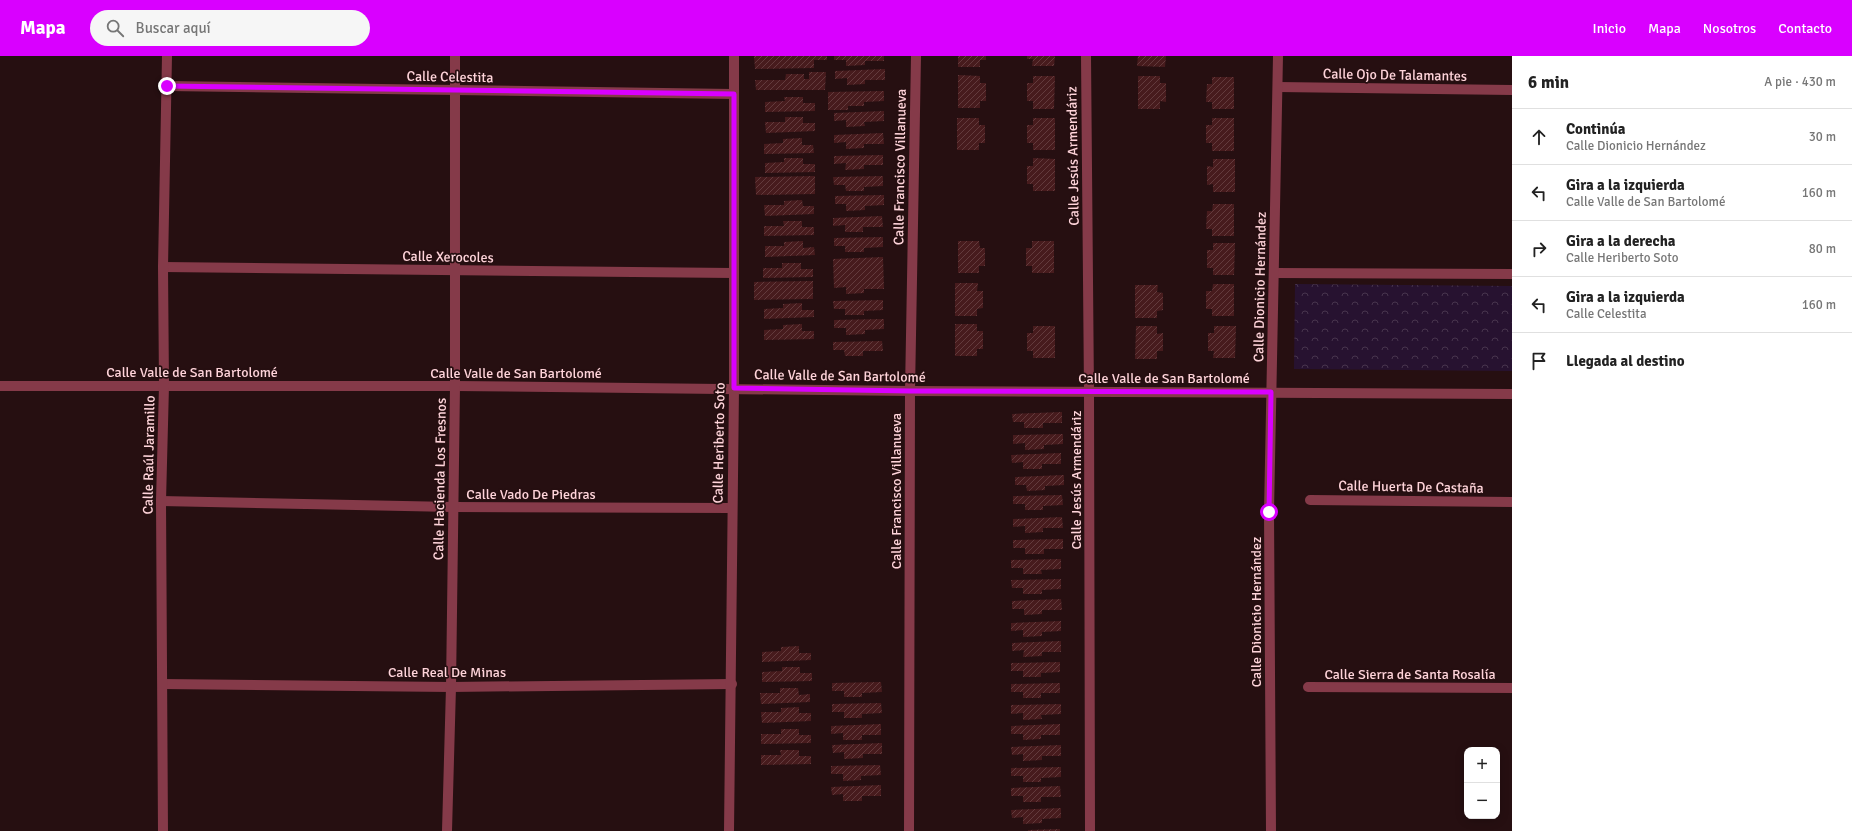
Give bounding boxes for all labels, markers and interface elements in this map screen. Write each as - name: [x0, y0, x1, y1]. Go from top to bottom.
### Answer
- search box: [90, 10, 370, 46]
- text: Mapa: [20, 16, 66, 40]
- icon: search: [104, 17, 126, 39]
- text: Buscar aquí: [136, 19, 211, 37]
- text: Inicio: [1593, 20, 1626, 37]
- text: Mapa: [1648, 20, 1681, 37]
- text: Nosotros: [1703, 20, 1756, 37]
- text: Contacto: [1778, 20, 1832, 37]
- street label: Calle Ojo De Talamantes: [1323, 65, 1467, 85]
- street label: Calle Celestita: [407, 68, 493, 86]
- text: 6 min: [1528, 72, 1569, 93]
- text: A pie · 430 m: [1764, 74, 1836, 90]
- route end: [158, 77, 176, 95]
- street label: Calle Jesús Armendáriz: [1063, 86, 1083, 226]
- street label: Calle Francisco Villanueva: [890, 89, 910, 245]
- text: Continúa: [1566, 120, 1625, 138]
- icon: ahead: [1528, 126, 1550, 148]
- text: 30 m: [1809, 129, 1836, 145]
- text: Calle Dionicio Hernández: [1566, 138, 1706, 154]
- text: Gira a la izquierda: [1566, 176, 1685, 194]
- icon: left: [1528, 182, 1550, 204]
- text: 160 m: [1802, 185, 1836, 201]
- text: Calle Valle de San Bartolomé: [1566, 194, 1725, 210]
- street label: Calle Dionicio Hernández: [1250, 212, 1270, 362]
- text: Gira a la derecha: [1566, 232, 1676, 250]
- icon: right: [1528, 238, 1550, 260]
- text: 80 m: [1809, 241, 1836, 257]
- street label: Calle Xerocoles: [402, 248, 494, 266]
- text: Calle Heriberto Soto: [1566, 250, 1678, 266]
- text: Gira a la izquierda: [1566, 288, 1685, 306]
- icon: left: [1528, 294, 1550, 316]
- text: 160 m: [1802, 297, 1836, 313]
- text: Calle Celestita: [1566, 306, 1646, 322]
- icon: arrive: [1528, 350, 1550, 372]
- text: Llegada al destino: [1566, 352, 1685, 370]
- street label: Calle Valle de San Bartolomé: [106, 364, 278, 381]
- street label: Calle Valle de San Bartolomé: [430, 365, 602, 382]
- street label: Calle Valle de San Bartolomé: [754, 366, 926, 386]
- street label: Calle Valle de San Bartolomé: [1078, 370, 1250, 387]
- street label: Calle Heriberto Soto: [709, 382, 729, 504]
- street label: Calle Raúl Jaramillo: [139, 395, 159, 515]
- street label: Calle Hacienda Los Fresnos: [430, 398, 450, 560]
- street label: Calle Jesús Armendáriz: [1068, 410, 1085, 550]
- street label: Calle Francisco Villanueva: [888, 413, 905, 569]
- street label: Calle Huerta De Castaña: [1338, 477, 1484, 497]
- street label: Calle Vado De Piedras: [466, 486, 596, 503]
- route start: [1260, 503, 1278, 521]
- street label: Calle Dionicio Hernández: [1248, 537, 1265, 687]
- street label: Calle Real De Minas: [388, 664, 506, 681]
- street label: Calle Sierra de Santa Rosalía: [1324, 666, 1496, 683]
- map controls: [1464, 747, 1500, 819]
- button: +: [1464, 747, 1500, 783]
- button: −: [1464, 783, 1500, 819]

